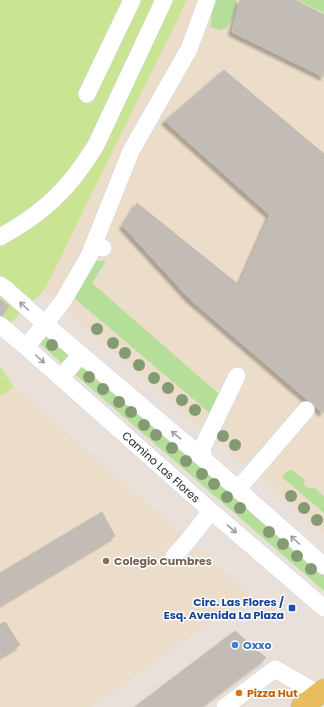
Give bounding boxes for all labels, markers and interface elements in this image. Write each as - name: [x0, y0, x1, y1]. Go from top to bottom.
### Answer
- one-way arrow: [19, 301, 29, 310]
- one-way arrow: [35, 354, 45, 364]
- street label: Camino Las Flores: [119, 428, 204, 507]
- one-way arrow: [171, 431, 182, 440]
- one-way arrow: [227, 524, 237, 533]
- one-way arrow: [290, 535, 300, 544]
- place label: Colegio Cumbres: [114, 553, 212, 569]
- marker: Colegio Cumbres: [101, 556, 111, 566]
- place label: Circ. Las Flores / Esq. Avenida La Plaza: [164, 594, 284, 623]
- marker: Circ. Las Flores / Esq. Avenida La Plaza: [287, 603, 297, 613]
- place label: Oxxo: [243, 637, 272, 653]
- marker: Oxxo: [230, 640, 240, 650]
- place label: Pizza Hut: [247, 685, 298, 701]
- marker: Pizza Hut: [234, 688, 244, 698]

